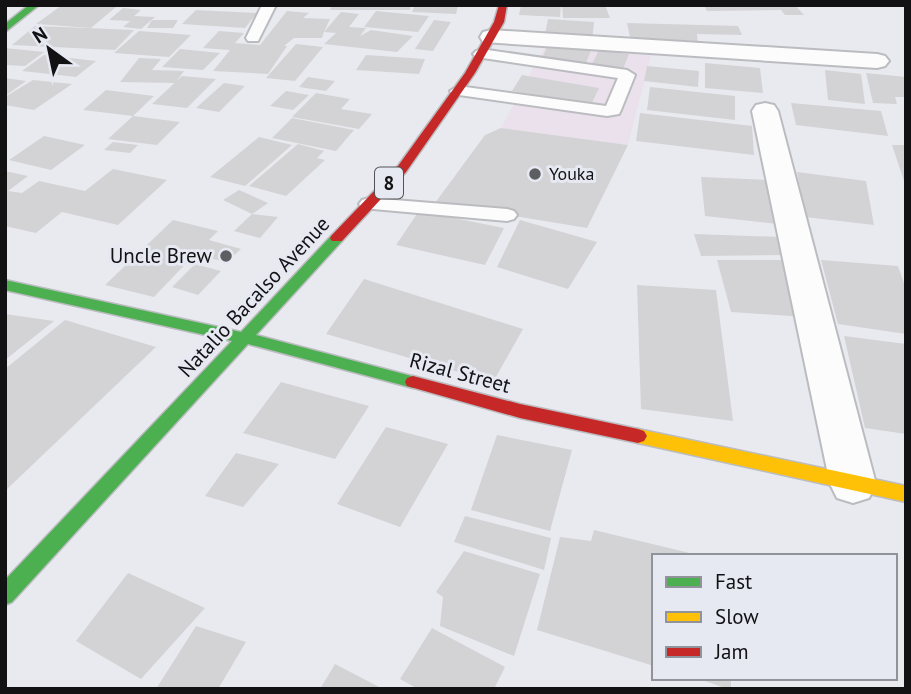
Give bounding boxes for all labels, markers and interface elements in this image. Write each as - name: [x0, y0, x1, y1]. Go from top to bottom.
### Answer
- north arrow: [14, 14, 84, 84]
- text: N: [28, 21, 52, 48]
- place label: Youka: [549, 162, 594, 185]
- marker: Youka: [527, 166, 543, 182]
- road number: 8: [375, 168, 403, 198]
- street label: Natalio Bacalso Avenue: [172, 211, 335, 383]
- place label: Uncle Brew: [110, 242, 213, 269]
- marker: Uncle Brew: [218, 248, 234, 264]
- street label: Rizal Street: [407, 346, 514, 399]
- legend: [652, 554, 897, 680]
- text: Fast: [715, 568, 752, 595]
- text: Slow: [715, 603, 759, 630]
- text: Jam: [714, 638, 749, 665]

